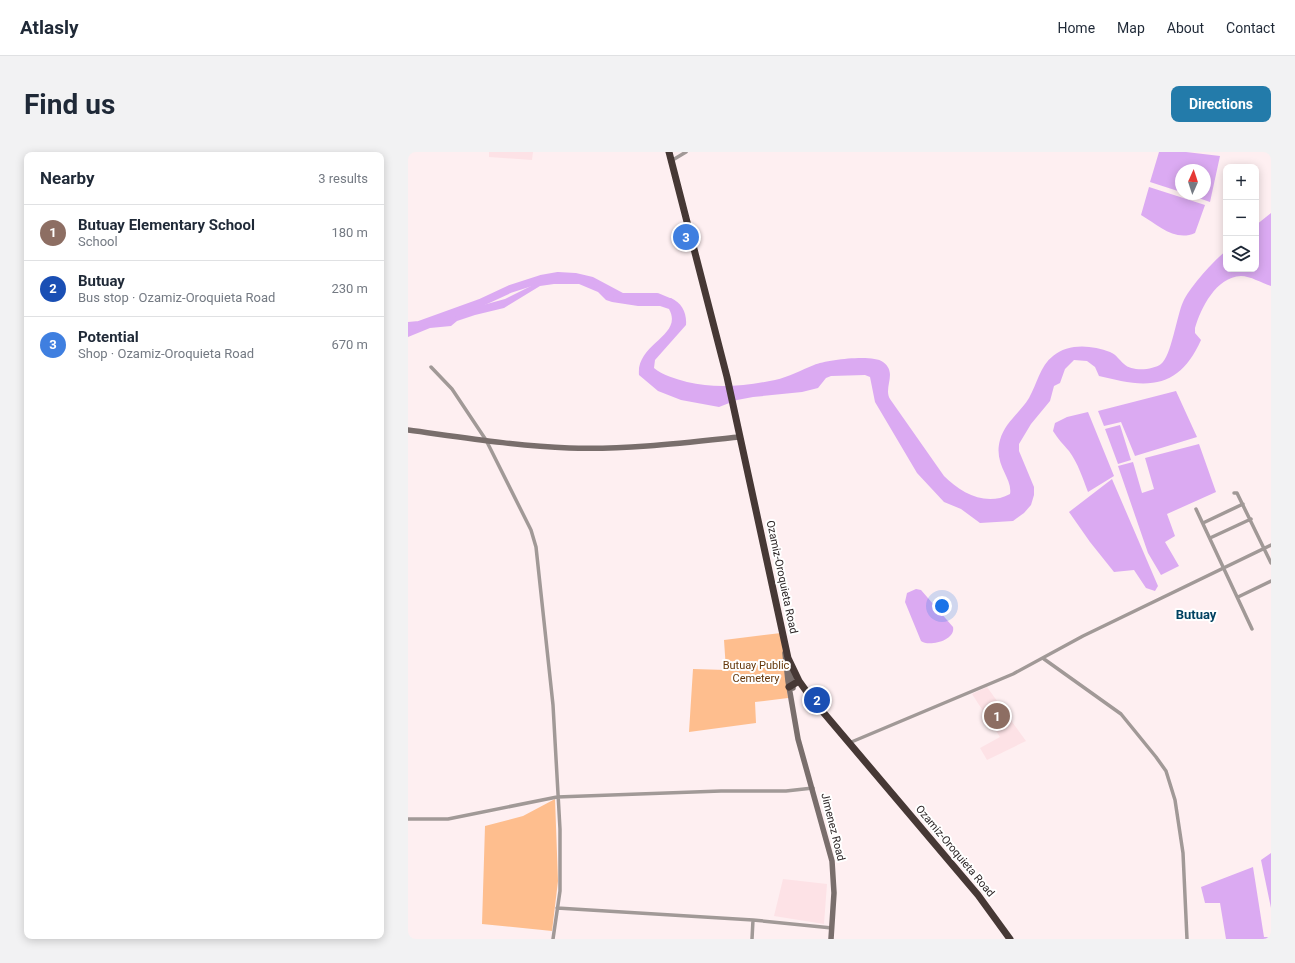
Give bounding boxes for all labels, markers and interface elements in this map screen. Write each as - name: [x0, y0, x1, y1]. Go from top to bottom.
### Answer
- text: Atlasly: [20, 16, 79, 39]
- text: Home: [1057, 20, 1095, 36]
- text: Map: [1117, 20, 1145, 36]
- text: About: [1167, 20, 1204, 36]
- text: Contact: [1226, 20, 1275, 36]
- button: Directions: [1171, 86, 1271, 122]
- text: Find us: [24, 88, 115, 121]
- north arrow: [1175, 164, 1211, 200]
- map controls: [1223, 164, 1259, 272]
- button: +: [1223, 164, 1259, 200]
- text: Nearby: [40, 168, 95, 188]
- text: 3 results: [318, 171, 368, 186]
- button: −: [1223, 200, 1259, 236]
- text: Butuay Elementary School: [78, 216, 255, 234]
- pin: 3: [673, 222, 699, 252]
- text: 1: [49, 225, 57, 240]
- text: 180 m: [331, 225, 368, 240]
- text: School: [78, 234, 118, 249]
- button: layers: [1223, 236, 1259, 272]
- text: Butuay: [78, 272, 125, 290]
- text: 2: [49, 281, 57, 296]
- text: 230 m: [331, 281, 368, 296]
- text: Bus stop · Ozamiz-Oroquieta Road: [78, 290, 275, 305]
- text: Potential: [78, 328, 139, 346]
- text: 3: [49, 337, 57, 352]
- text: 670 m: [331, 337, 368, 352]
- text: Shop · Ozamiz-Oroquieta Road: [78, 346, 254, 361]
- street label: Ozamiz-Oroquieta Road: [764, 519, 800, 635]
- your location: [932, 596, 952, 616]
- district label: Butuay: [1176, 607, 1217, 622]
- park label: Butuay Public Cemetery: [723, 659, 790, 685]
- pin: 2: [804, 685, 830, 715]
- pin: 1: [984, 701, 1010, 731]
- street label: Jimenez Road: [818, 792, 848, 862]
- street label: Ozamiz-Oroquieta Road: [913, 803, 997, 899]

